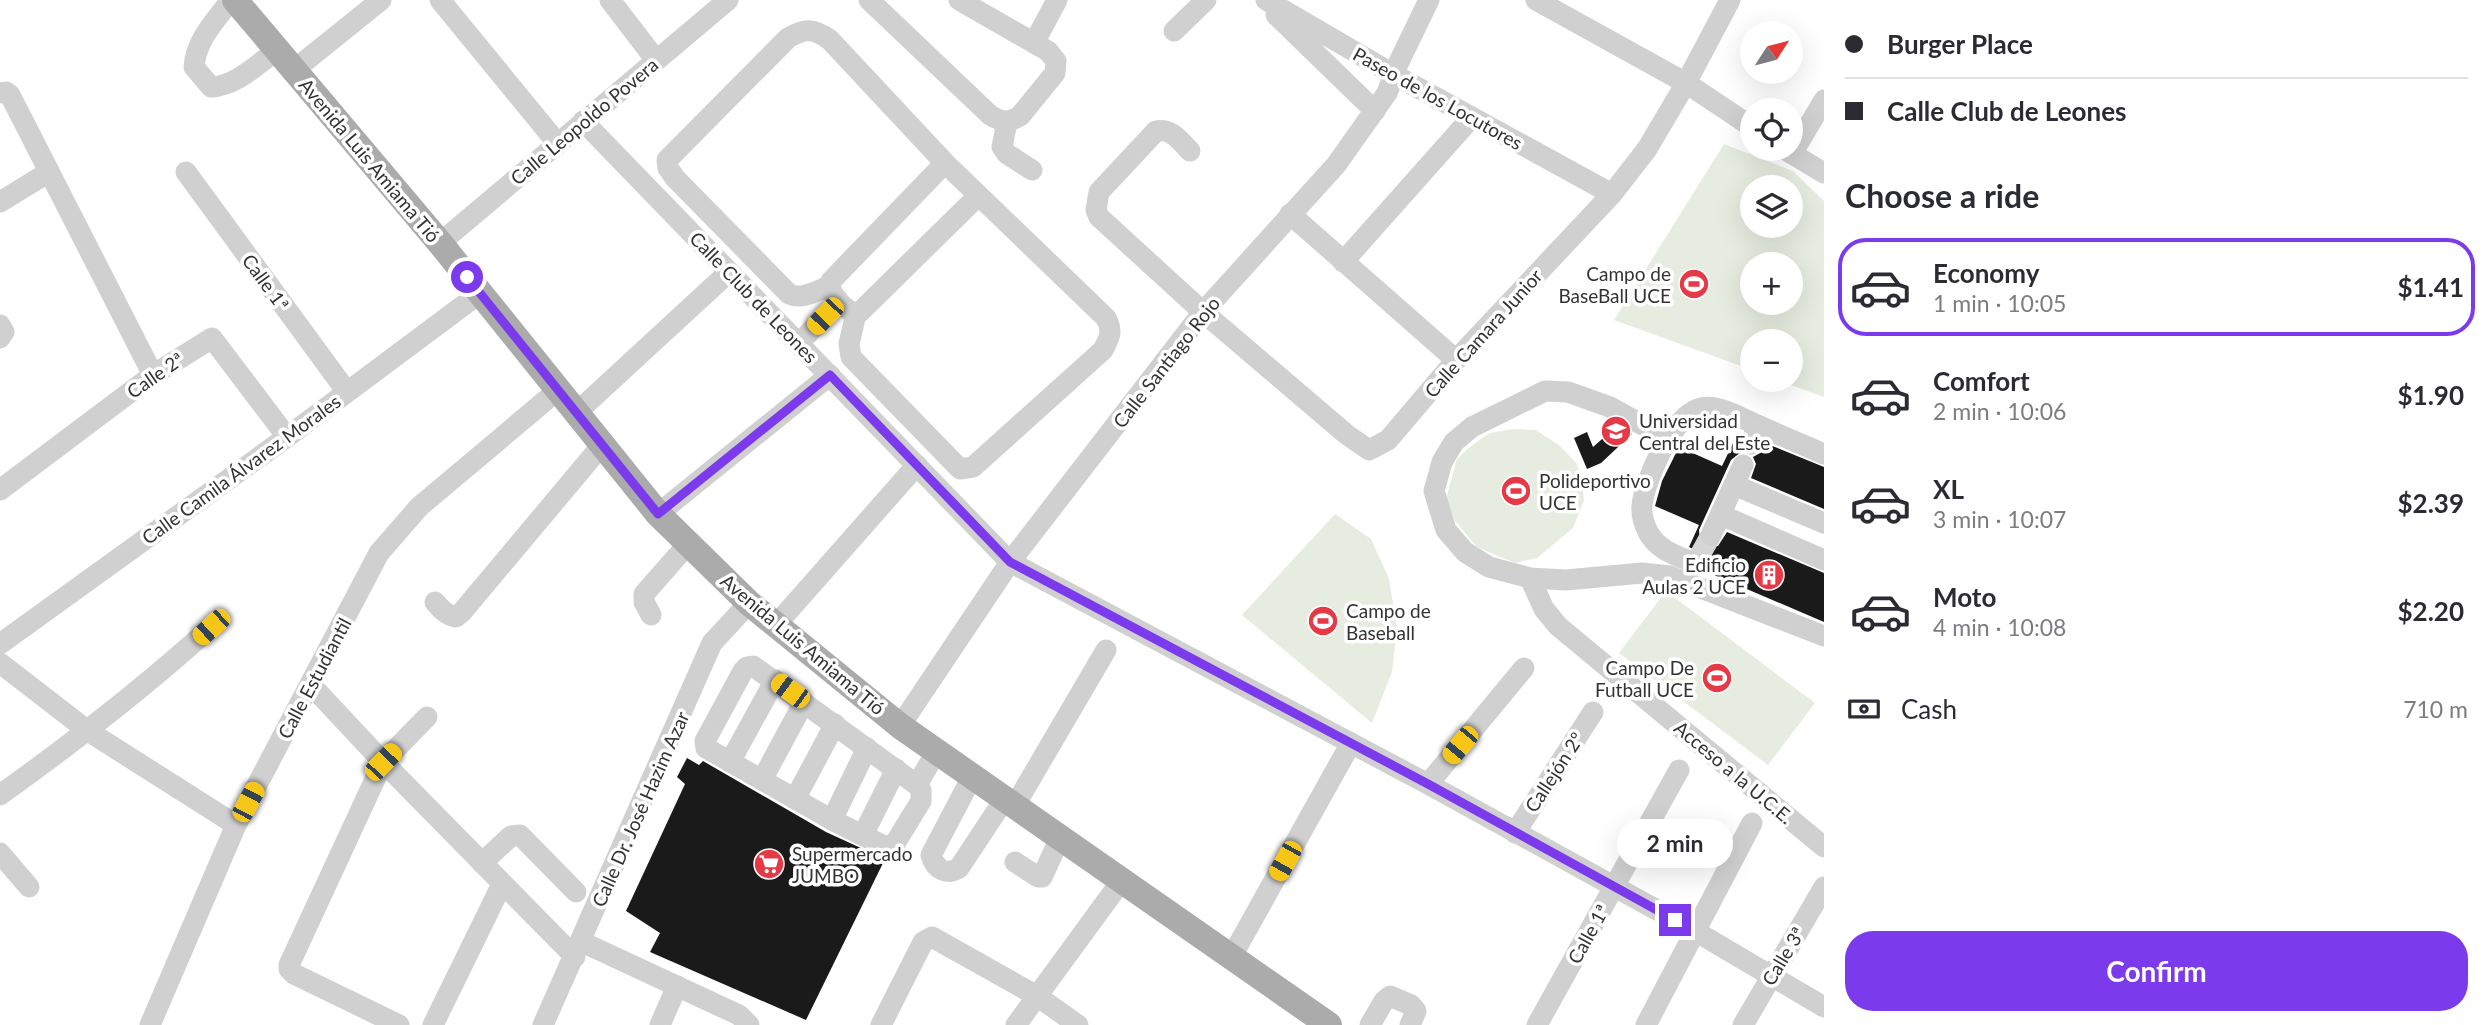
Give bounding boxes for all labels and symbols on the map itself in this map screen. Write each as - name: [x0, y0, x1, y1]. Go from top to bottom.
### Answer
- north arrow: [1740, 21, 1802, 84]
- street label: Paseo de los Locutores: [1349, 42, 1527, 154]
- street label: Calle Leopoldo Povera: [506, 53, 662, 189]
- street label: Avenida Luis Amiama Tió: [295, 73, 445, 247]
- street label: Calle Club de Leones: [685, 227, 823, 367]
- street label: Calle 1ª: [238, 249, 294, 315]
- route start: [451, 261, 483, 293]
- place label: Campo de BaseBall UCE: [1558, 262, 1671, 307]
- street label: Calle Camara Junior: [1419, 264, 1547, 402]
- sports icon: Campo de BaseBall UCE: [1677, 267, 1711, 301]
- street label: Calle Santiago Rojo: [1108, 292, 1224, 432]
- car: [803, 294, 848, 338]
- street label: Calle 2ª: [122, 347, 188, 403]
- street label: Calle Camila Álvarez Morales: [137, 389, 345, 549]
- place label: Universidad Central del Este: [1639, 409, 1770, 454]
- school or university icon: Universidad Central del Este: [1599, 414, 1633, 448]
- place label: Polideportivo UCE: [1539, 469, 1651, 514]
- sports icon: Polideportivo UCE: [1499, 474, 1533, 508]
- place label: Edificio Aulas 2 UCE: [1642, 553, 1746, 598]
- building icon: Edificio Aulas 2 UCE: [1752, 558, 1786, 592]
- street label: Avenida Luis Amiama Tió: [716, 569, 890, 719]
- place label: Campo de Baseball: [1346, 599, 1431, 644]
- sports icon: Campo de Baseball: [1306, 604, 1340, 638]
- car: [189, 605, 234, 649]
- street label: Calle Estudiantil: [272, 614, 356, 742]
- place label: Campo De Futball UCE: [1595, 656, 1694, 701]
- sports icon: Campo De Futball UCE: [1700, 661, 1734, 695]
- car: [767, 670, 814, 712]
- street label: Calle Dr. José Hazim Azar: [587, 708, 694, 910]
- street label: Acceso a la U.C.E.: [1670, 716, 1798, 828]
- car: [1439, 722, 1482, 768]
- street label: Callejón 2º: [1520, 728, 1588, 816]
- car: [361, 740, 406, 784]
- car: [229, 779, 268, 825]
- callout: 2 min: [1617, 818, 1733, 867]
- car: [1266, 838, 1305, 884]
- place label: Supermercado JUMBO: [792, 842, 912, 887]
- supermarket icon: Supermercado JUMBO: [752, 847, 786, 881]
- street label: Calle 1ª: [1562, 900, 1614, 968]
- route end: [1659, 904, 1691, 936]
- street label: Calle 3ª: [1757, 923, 1809, 989]

